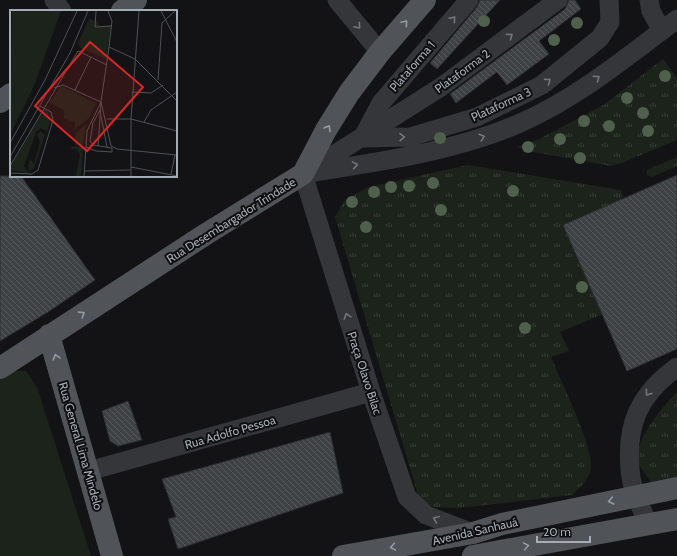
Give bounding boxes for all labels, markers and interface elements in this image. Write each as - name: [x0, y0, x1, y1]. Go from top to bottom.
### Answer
- inset map: [10, 10, 177, 177]
- one-way arrow: [449, 16, 456, 23]
- one-way arrow: [354, 21, 361, 29]
- one-way arrow: [400, 21, 407, 28]
- one-way arrow: [505, 34, 512, 41]
- street label: Plataforma 1: [386, 38, 438, 94]
- street label: Plataforma 2: [431, 46, 493, 96]
- one-way arrow: [593, 76, 600, 83]
- one-way arrow: [544, 78, 551, 86]
- street label: Plataforma 3: [468, 84, 534, 124]
- one-way arrow: [323, 125, 330, 132]
- one-way arrow: [399, 133, 405, 141]
- one-way arrow: [478, 133, 485, 141]
- one-way arrow: [352, 161, 358, 170]
- street label: Rua Desembargador Trindade: [164, 174, 298, 266]
- one-way arrow: [78, 311, 85, 319]
- one-way arrow: [343, 313, 352, 320]
- street label: Praça Olavo Bilac: [345, 330, 386, 417]
- one-way arrow: [52, 353, 61, 360]
- street label: Rua General Lima Mindelo: [56, 380, 107, 512]
- one-way arrow: [646, 389, 653, 396]
- street label: Rua Adolfo Pessoa: [183, 412, 277, 452]
- one-way arrow: [608, 497, 614, 505]
- street label: Avenida Sanhauá: [431, 514, 519, 548]
- one-way arrow: [433, 516, 440, 524]
- scale bar: [537, 518, 590, 544]
- text: 20 m: [543, 524, 571, 539]
- one-way arrow: [390, 543, 396, 551]
- one-way arrow: [522, 543, 529, 551]

